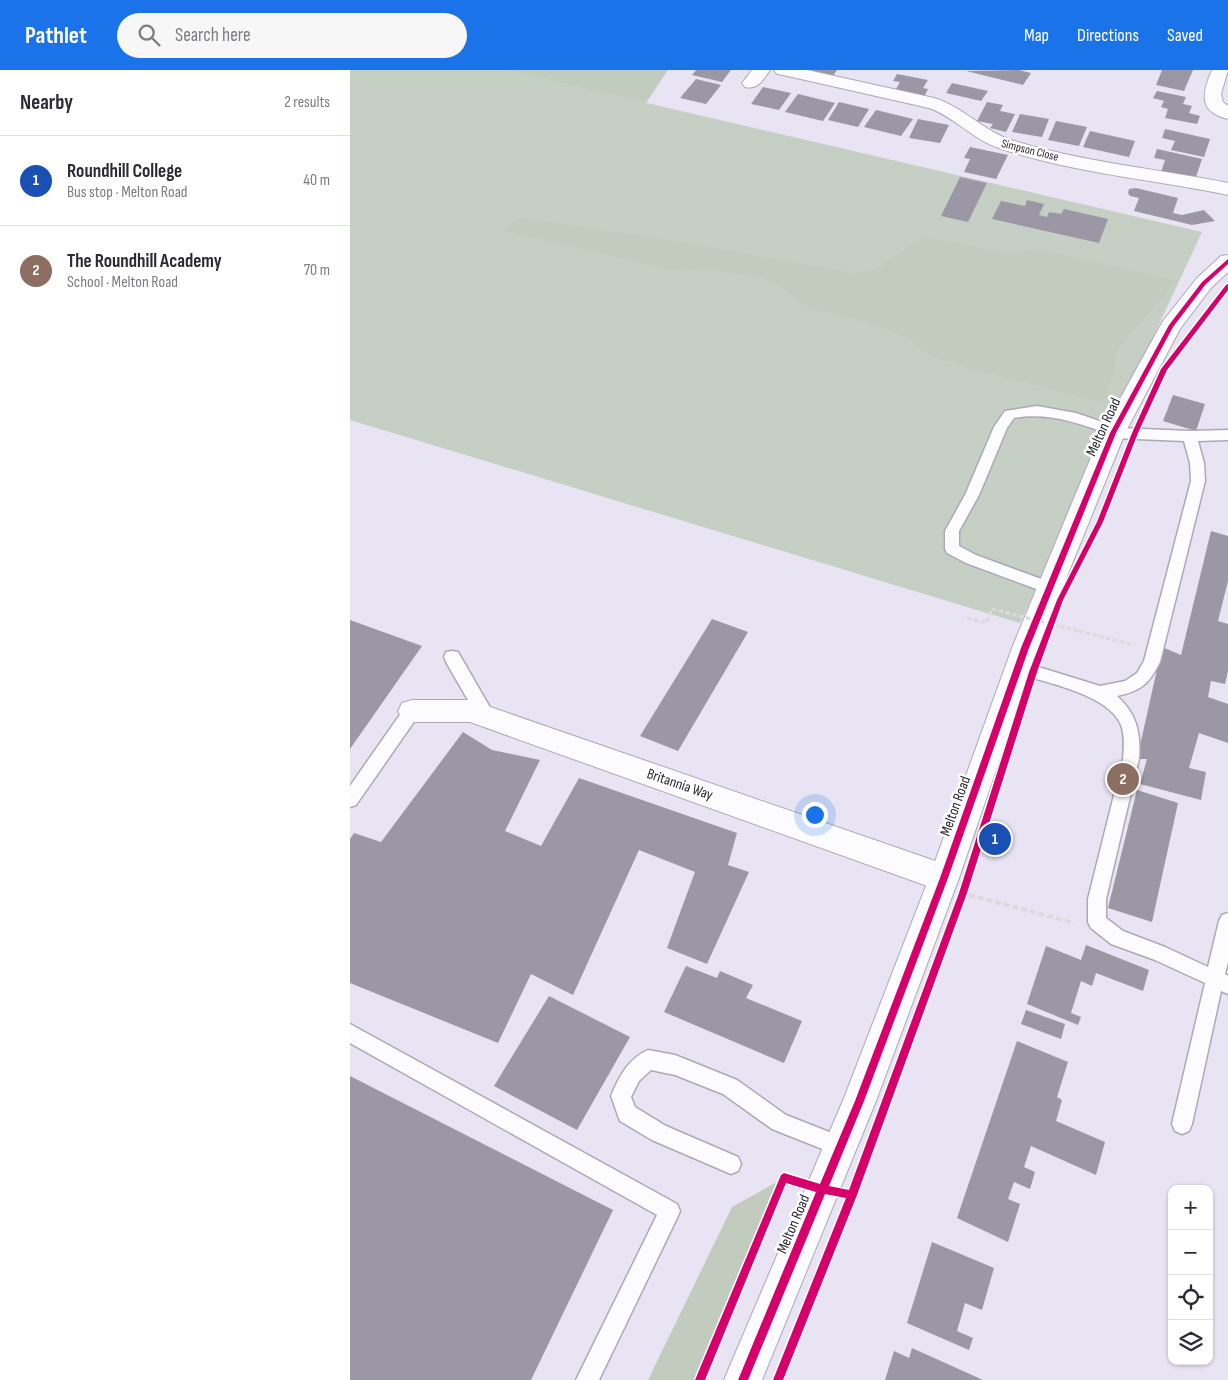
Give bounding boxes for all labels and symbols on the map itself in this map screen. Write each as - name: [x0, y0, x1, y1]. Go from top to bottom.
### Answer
- street label: Simpson Close: [1000, 136, 1060, 165]
- street label: Melton Road: [1082, 395, 1125, 459]
- pin: 2: [1107, 760, 1139, 798]
- street label: Britannia Way: [644, 764, 716, 805]
- street label: Melton Road: [936, 774, 975, 839]
- your location: [802, 802, 828, 828]
- pin: 1: [979, 820, 1011, 858]
- street label: Melton Road: [773, 1192, 814, 1257]

